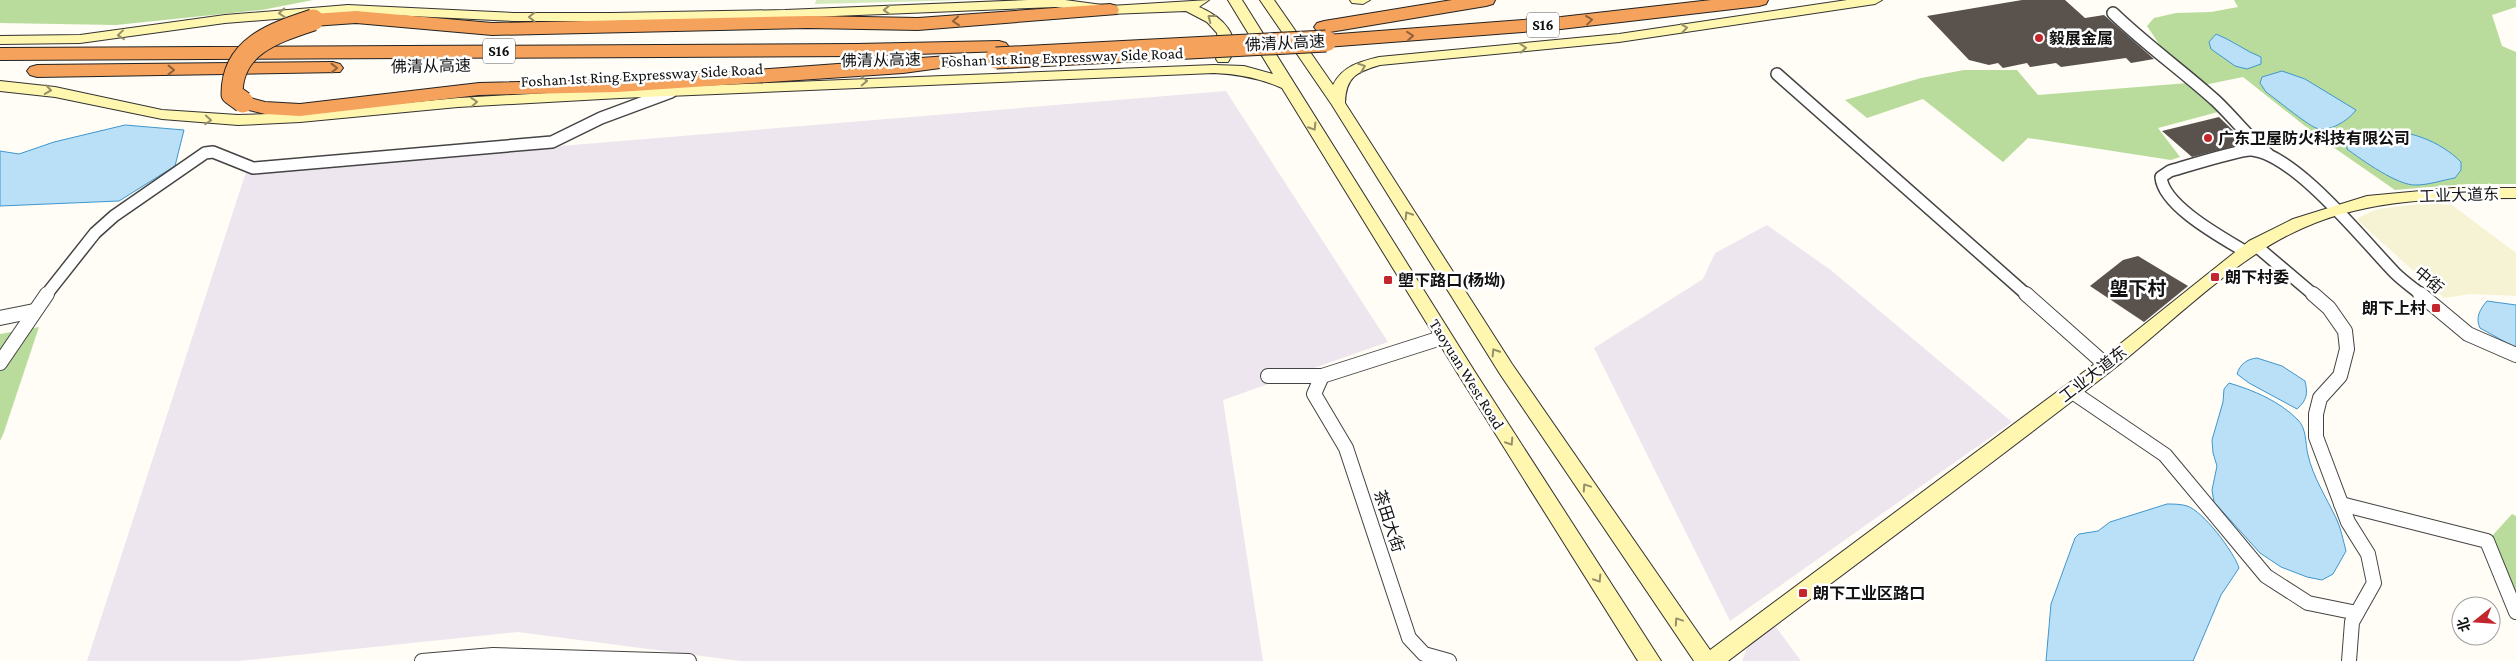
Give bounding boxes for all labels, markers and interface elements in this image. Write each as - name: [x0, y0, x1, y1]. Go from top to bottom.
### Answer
- one-way arrow: [882, 4, 890, 15]
- one-way arrow: [278, 7, 286, 18]
- one-way arrow: [528, 12, 536, 22]
- road number: S16: [1527, 12, 1559, 38]
- one-way arrow: [952, 15, 960, 26]
- one-way arrow: [1207, 15, 1217, 24]
- one-way arrow: [1585, 15, 1593, 26]
- one-way arrow: [1679, 24, 1688, 34]
- one-way arrow: [117, 29, 125, 40]
- place label: 毅展金属: [2049, 30, 2113, 47]
- one-way arrow: [1406, 31, 1414, 42]
- street label: 佛清从高速: [1245, 32, 1325, 54]
- marker: 毅展金属: [2033, 32, 2045, 44]
- road number: S16: [483, 38, 515, 64]
- one-way arrow: [1519, 42, 1527, 53]
- street label: Foshan 1st Ring Expressway Side Road: [940, 44, 1184, 71]
- street label: 佛清从高速: [841, 51, 921, 69]
- street label: 佛清从高速: [391, 57, 471, 75]
- street label: Foshan 1st Ring Expressway Side Road: [520, 60, 764, 91]
- one-way arrow: [330, 62, 338, 73]
- one-way arrow: [1357, 63, 1365, 73]
- one-way arrow: [168, 65, 175, 75]
- one-way arrow: [860, 76, 868, 87]
- one-way arrow: [44, 84, 53, 94]
- one-way arrow: [471, 96, 479, 107]
- one-way arrow: [204, 114, 212, 125]
- one-way arrow: [1307, 121, 1316, 130]
- place label: 广东卫屋防火科技有限公司: [2218, 130, 2410, 147]
- marker: 广东卫屋防火科技有限公司: [2202, 132, 2214, 144]
- street label: 工业大道东: [2419, 185, 2499, 205]
- one-way arrow: [1405, 211, 1415, 220]
- street label: 中街: [2411, 263, 2447, 297]
- place label: 朗下村委: [2225, 268, 2289, 286]
- marker: 朗下村委: [2209, 271, 2221, 283]
- place label: 塱下路口(杨坳): [1398, 272, 1506, 290]
- marker: 塱下路口(杨坳): [1382, 274, 1394, 286]
- district label: 塱下村: [2109, 278, 2167, 299]
- place label: 朗下上村: [2362, 299, 2426, 317]
- marker: 朗下上村: [2430, 302, 2442, 314]
- street label: Taoyuan West Road: [1425, 316, 1508, 433]
- street label: 工业大道东: [2056, 343, 2130, 405]
- one-way arrow: [1492, 349, 1502, 358]
- one-way arrow: [1504, 437, 1514, 446]
- one-way arrow: [1583, 483, 1592, 492]
- street label: 茶田大街: [1371, 488, 1407, 554]
- one-way arrow: [1592, 574, 1601, 583]
- place label: 朗下工业区路口: [1813, 585, 1925, 602]
- marker: 朗下工业区路口: [1797, 587, 1809, 599]
- north arrow: [2451, 596, 2501, 646]
- text: 北: [2454, 616, 2473, 634]
- one-way arrow: [1675, 617, 1684, 627]

